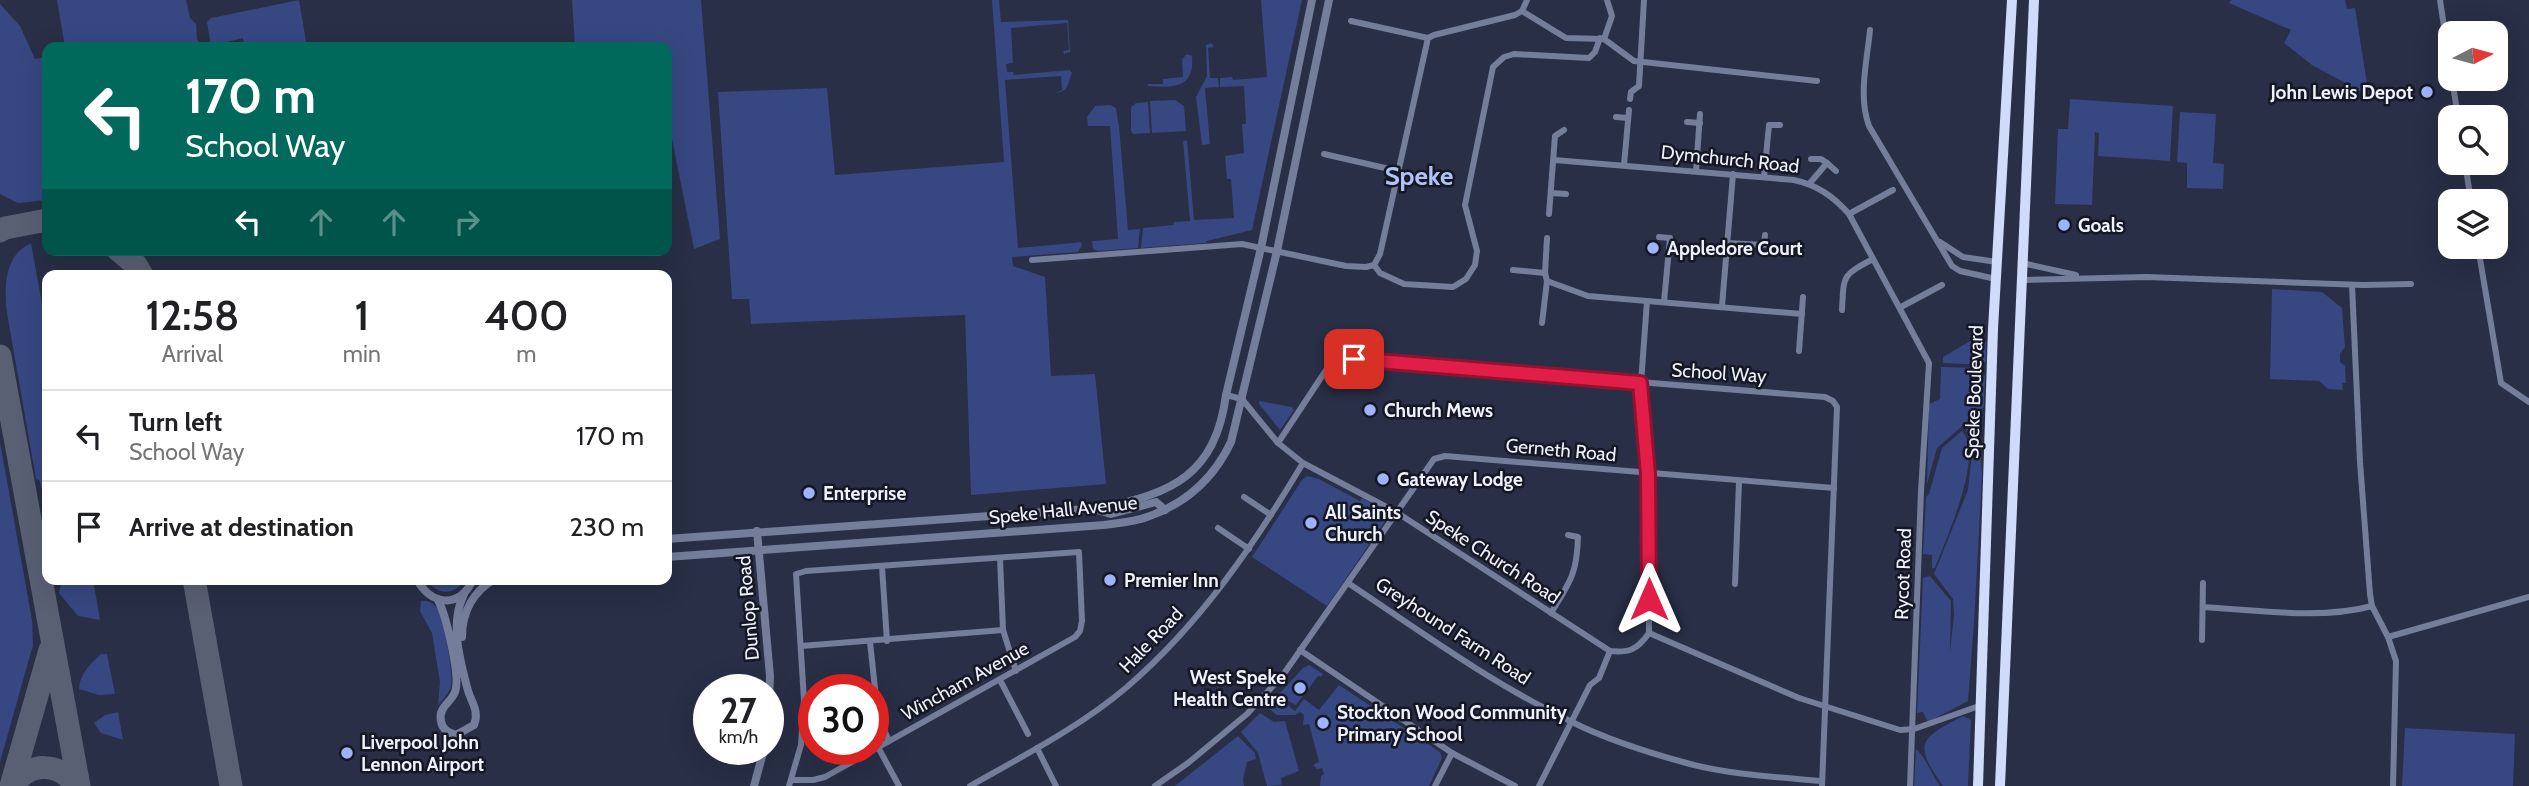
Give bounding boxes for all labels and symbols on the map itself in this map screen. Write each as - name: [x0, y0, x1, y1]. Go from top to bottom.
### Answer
- north arrow: [2438, 21, 2508, 91]
- place label: John Lewis Depot: [2270, 81, 2413, 104]
- marker: John Lewis Depot: [2419, 84, 2435, 100]
- street label: Dymchurch Road: [1660, 140, 1800, 178]
- district label: Speke: [1385, 160, 1453, 192]
- place label: Goals: [2078, 214, 2124, 237]
- marker: Goals: [2056, 217, 2072, 233]
- place label: Appledore Court: [1667, 237, 1803, 260]
- marker: Appledore Court: [1645, 240, 1661, 256]
- street label: Speke Boulevard: [1960, 325, 1988, 459]
- pin: [1324, 329, 1384, 389]
- street label: School Way: [1671, 358, 1768, 388]
- place label: Church Mews: [1384, 399, 1493, 422]
- marker: Church Mews: [1362, 402, 1378, 418]
- street label: Gerneth Road: [1505, 434, 1617, 466]
- place label: Gateway Lodge: [1397, 468, 1523, 491]
- marker: Gateway Lodge: [1375, 471, 1391, 487]
- place label: Enterprise: [823, 482, 906, 505]
- marker: Enterprise: [801, 485, 817, 501]
- street label: Speke Hall Avenue: [988, 491, 1139, 529]
- place label: All Saints Church: [1325, 501, 1401, 546]
- street label: Speke Church Road: [1422, 505, 1564, 609]
- marker: All Saints Church: [1303, 515, 1319, 531]
- street label: Rycot Road: [1890, 528, 1916, 620]
- street label: Dunlop Road: [732, 555, 764, 661]
- position arrow: [1612, 562, 1686, 636]
- place label: Premier Inn: [1124, 569, 1219, 592]
- marker: Premier Inn: [1102, 572, 1118, 588]
- street label: Greyhound Farm Road: [1371, 572, 1535, 690]
- street label: Hale Road: [1114, 603, 1188, 677]
- street label: Wincham Avenue: [897, 636, 1033, 725]
- place label: West Speke Health Centre: [1173, 666, 1286, 711]
- speed limit sign: 30: [798, 674, 889, 765]
- marker: West Speke Health Centre: [1292, 680, 1308, 696]
- place label: Stockton Wood Community Primary School: [1337, 701, 1568, 746]
- marker: Stockton Wood Community Primary School: [1315, 715, 1331, 731]
- place label: Liverpool John Lennon Airport: [361, 731, 484, 776]
- marker: Liverpool John Lennon Airport: [339, 745, 355, 761]

